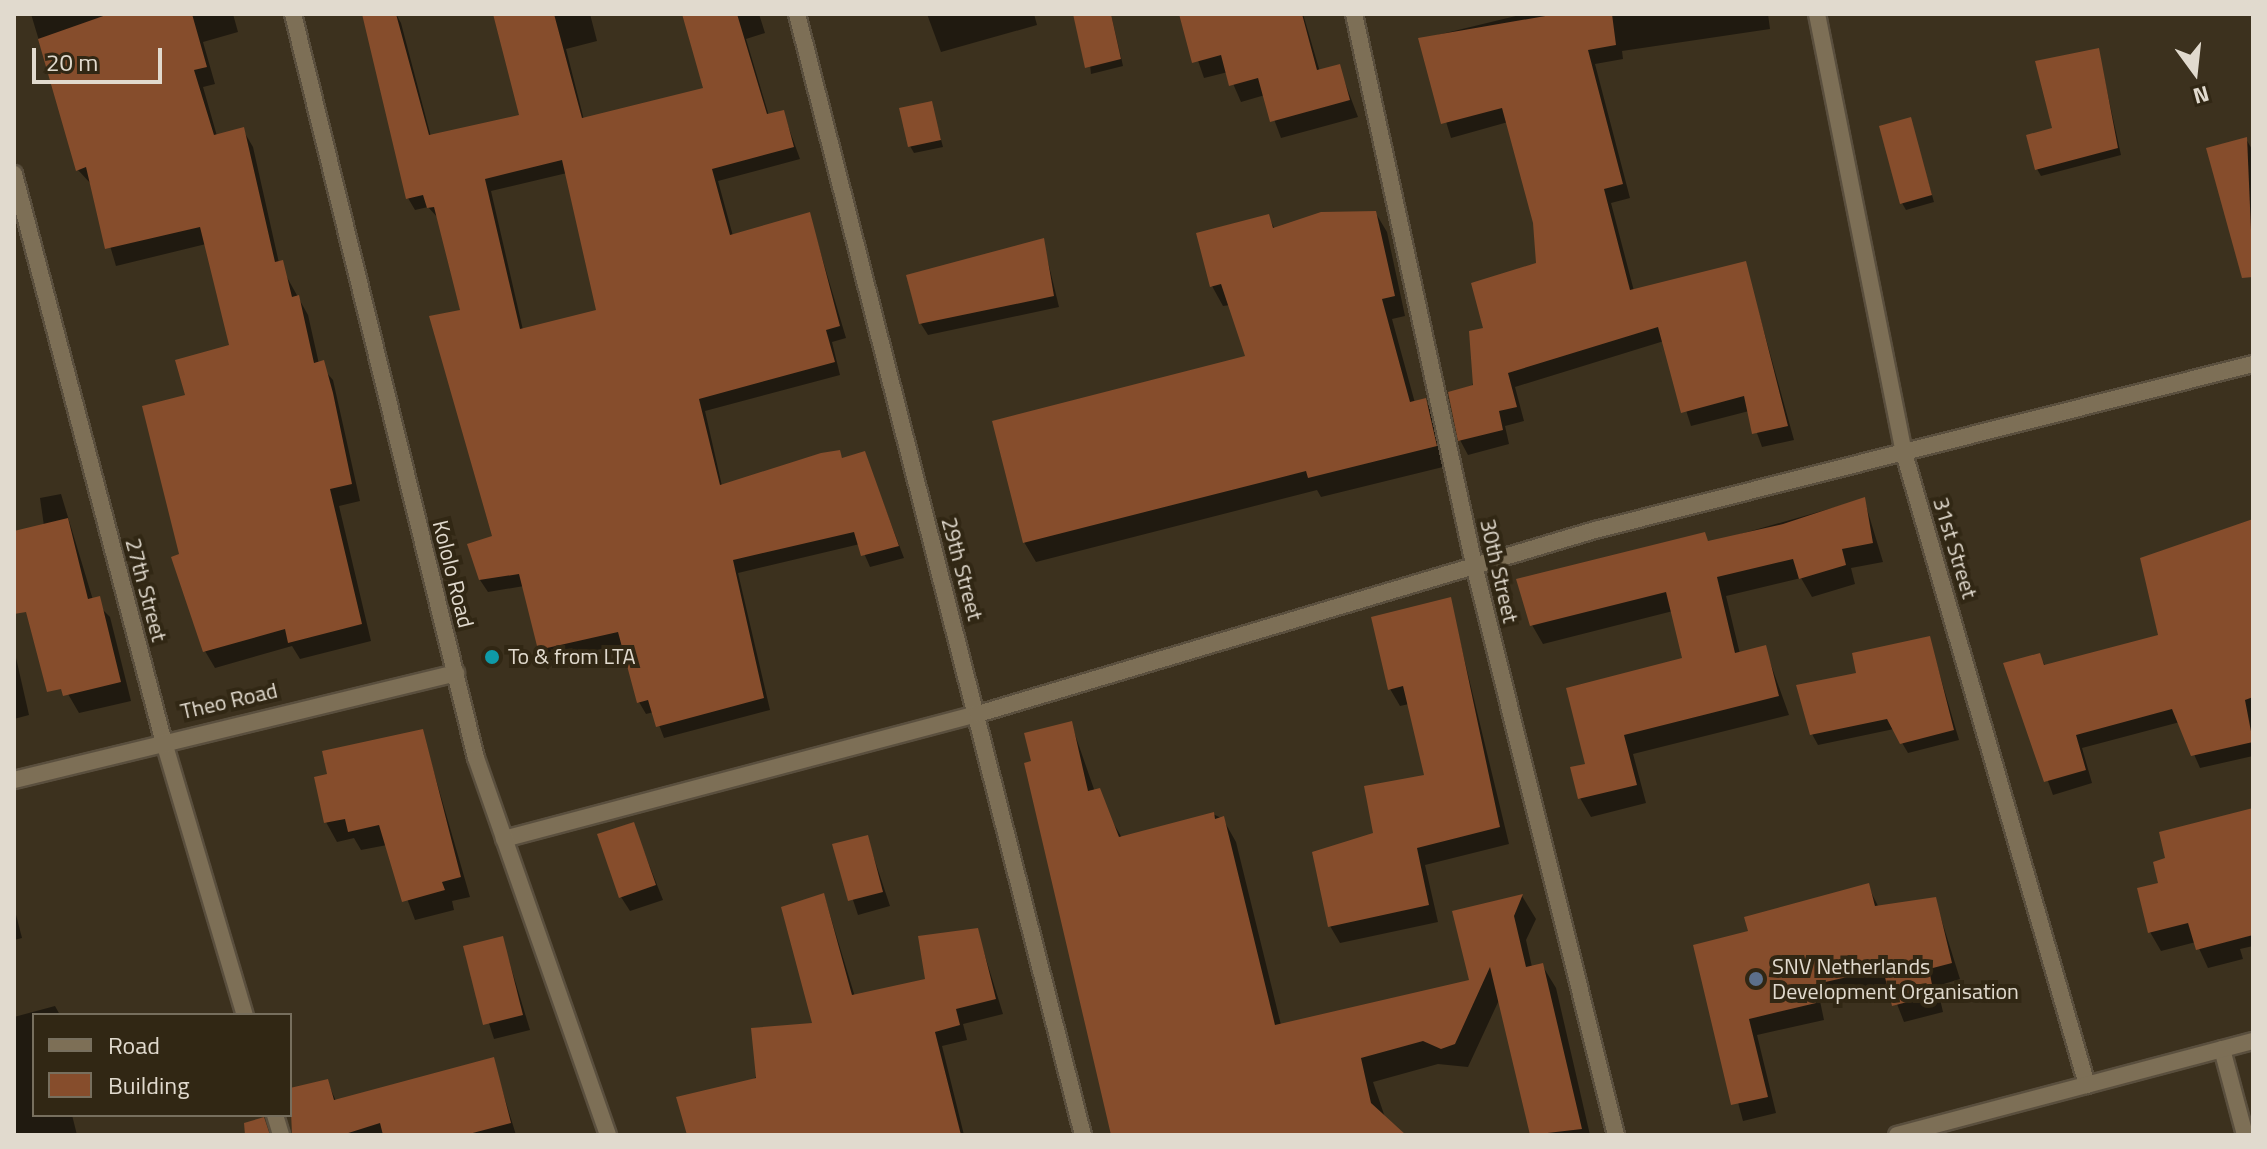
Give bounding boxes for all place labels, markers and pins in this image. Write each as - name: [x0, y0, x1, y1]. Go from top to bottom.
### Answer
- place label: To & from LTA: [508, 644, 636, 670]
- marker: To & from LTA: [483, 648, 501, 666]
- place label: SNV Netherlands Development Organisation: [1772, 953, 2019, 1004]
- marker: SNV Netherlands Development Organisation: [1747, 970, 1765, 988]

